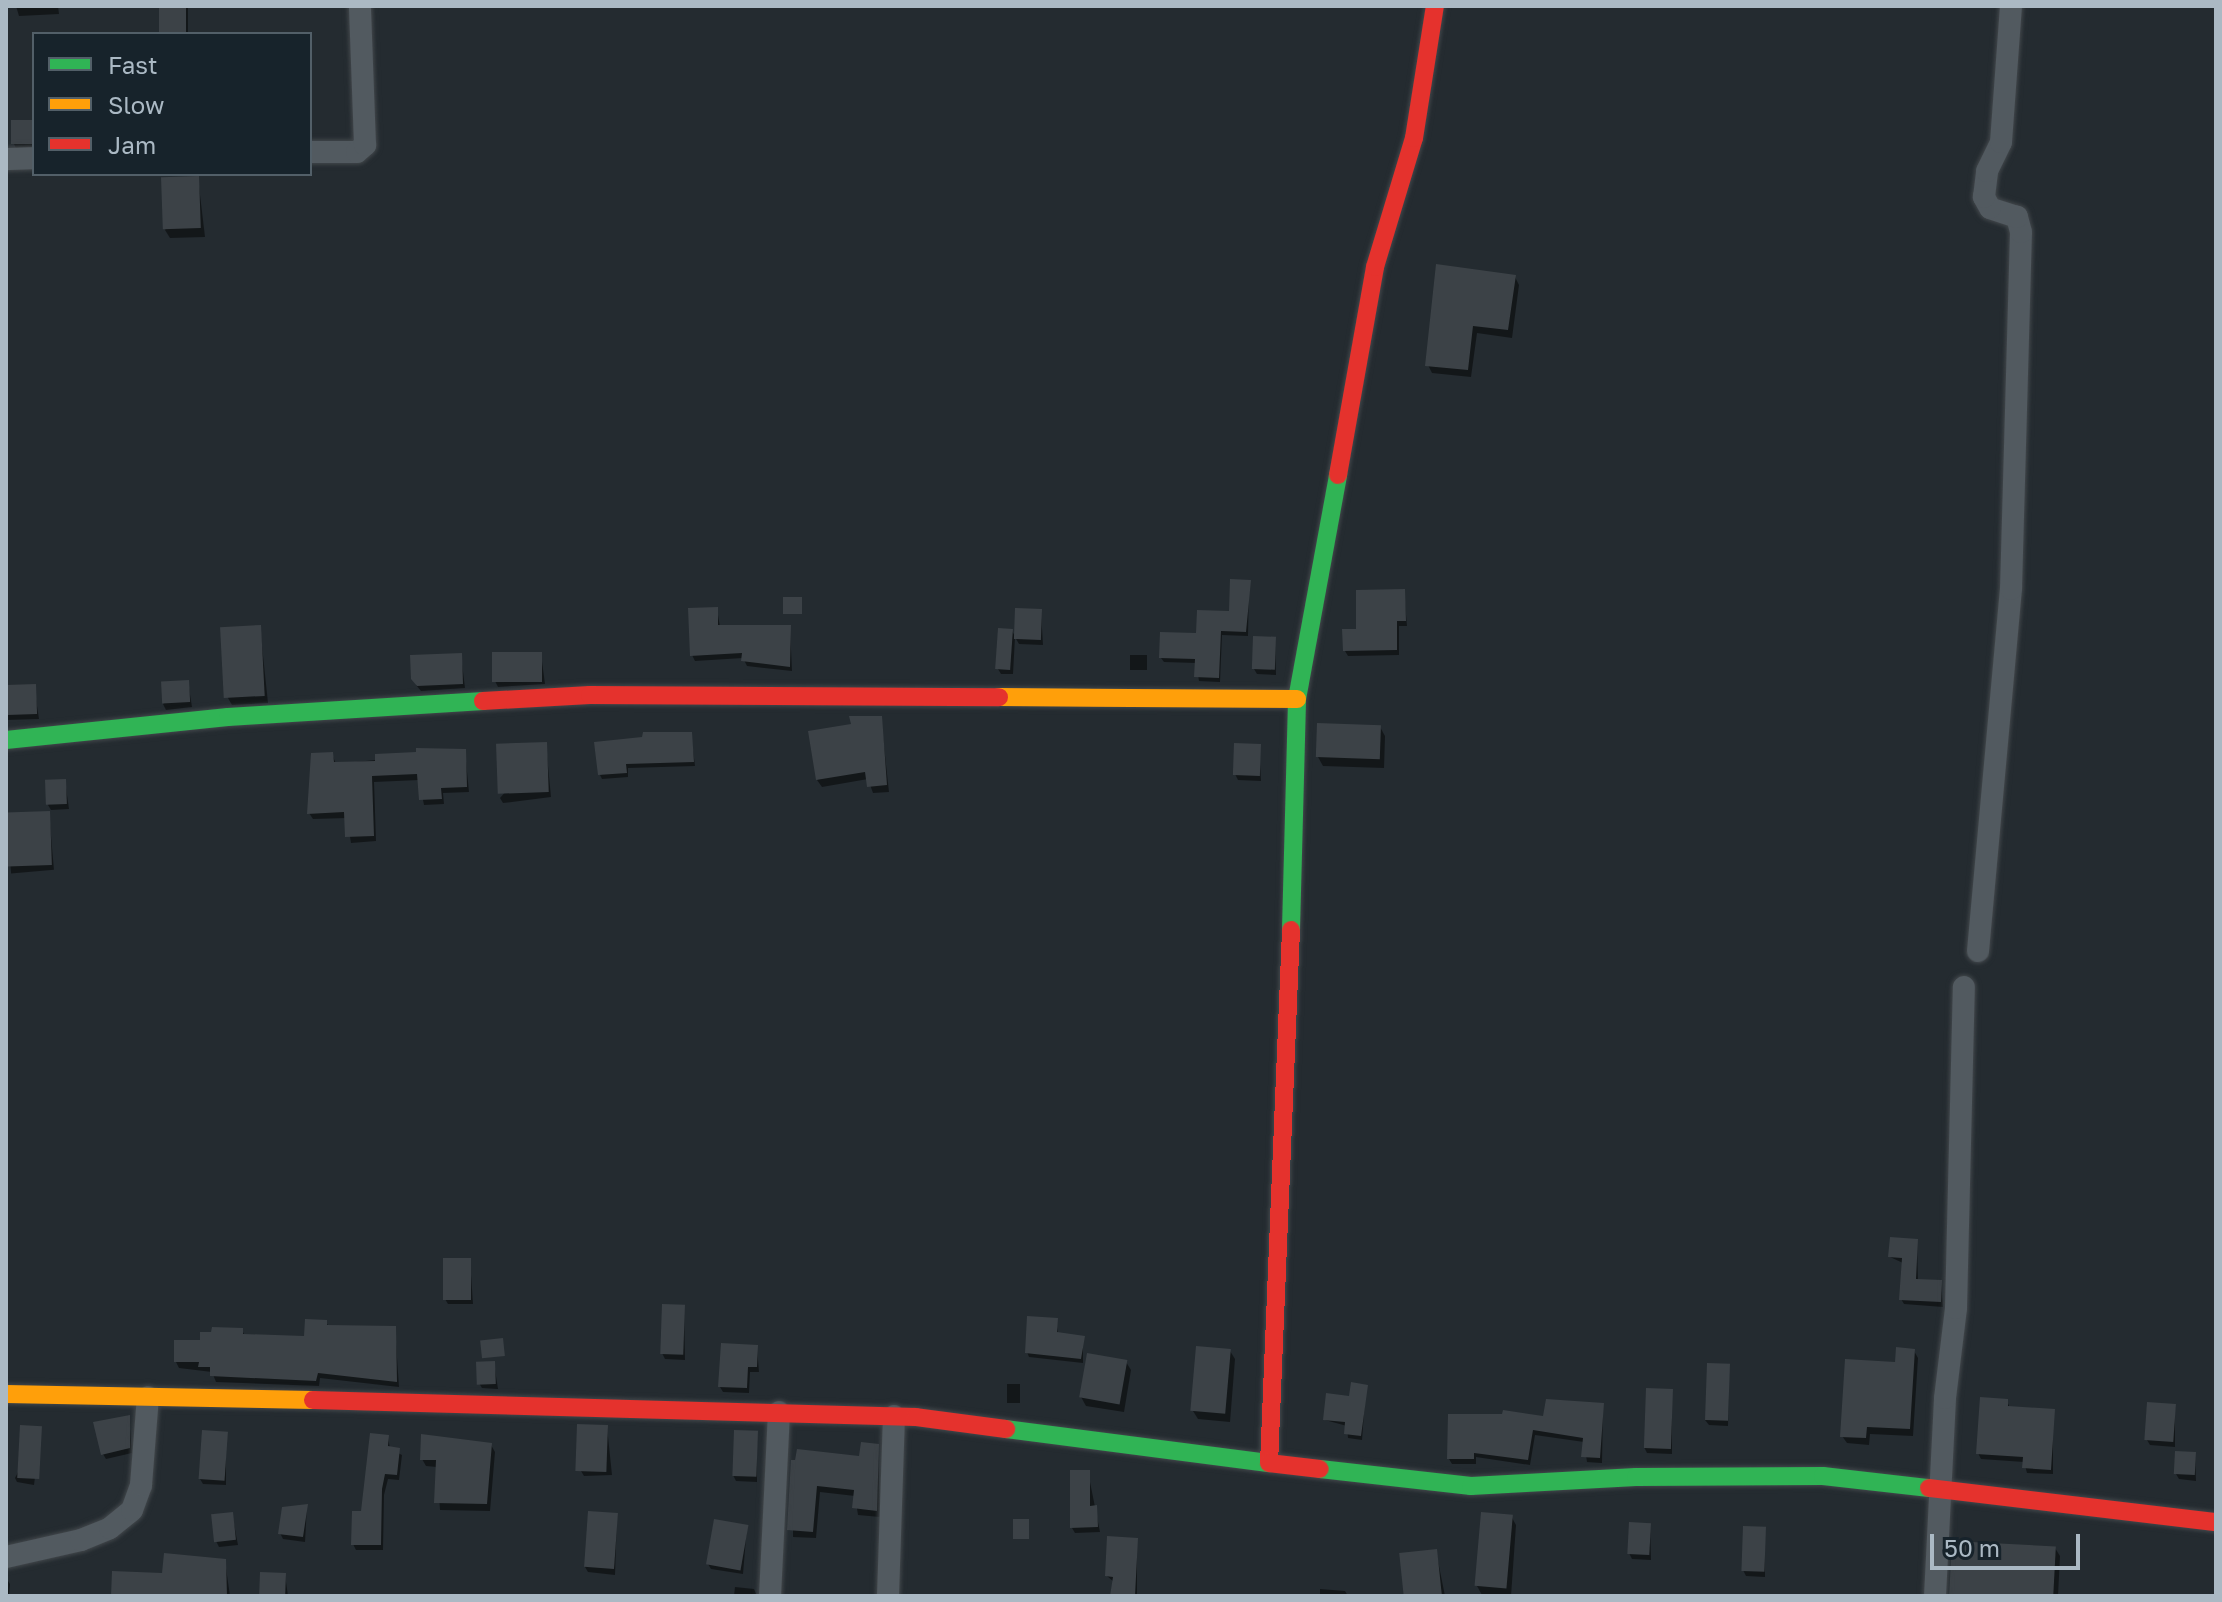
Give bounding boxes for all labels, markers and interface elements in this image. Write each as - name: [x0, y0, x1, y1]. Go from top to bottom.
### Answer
- legend: [32, 32, 312, 176]
- text: Fast: [108, 50, 158, 79]
- text: Slow: [108, 90, 164, 119]
- text: Jam: [108, 130, 156, 159]
- scale bar: [1934, 1518, 2084, 1568]
- text: 50 m: [1944, 1533, 2000, 1562]

